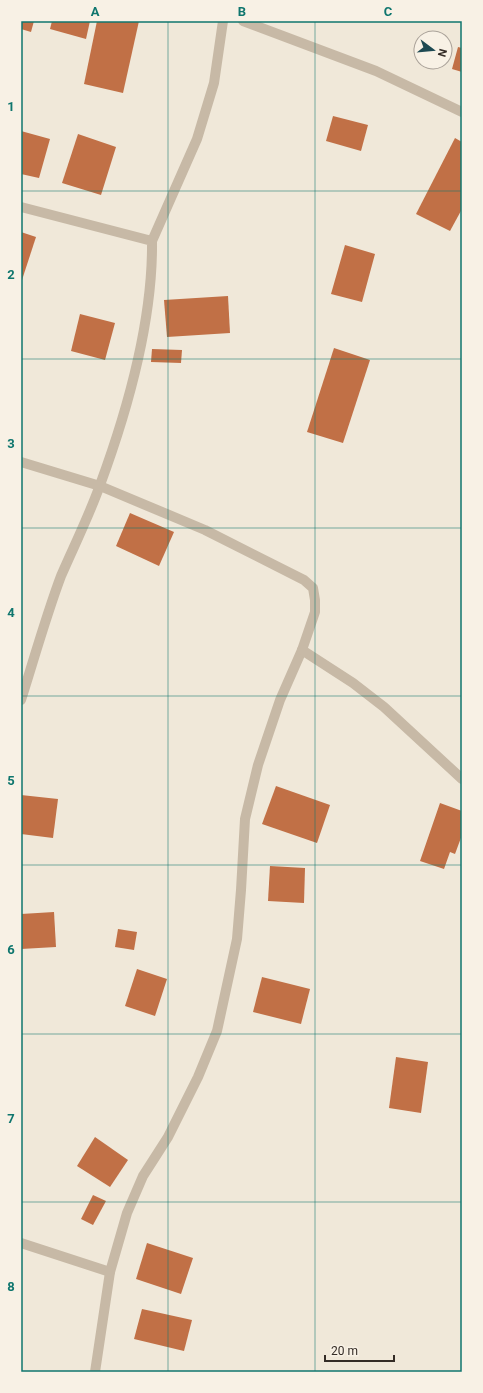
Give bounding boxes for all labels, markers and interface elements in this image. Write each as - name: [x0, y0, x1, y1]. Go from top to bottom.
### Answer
- text: A: [91, 4, 100, 19]
- text: B: [238, 4, 246, 19]
- text: C: [384, 4, 393, 19]
- north arrow: [413, 30, 453, 70]
- text: N: [435, 47, 449, 58]
- text: 1: [7, 99, 15, 114]
- text: 2: [7, 267, 15, 282]
- text: 3: [7, 436, 15, 451]
- text: 4: [7, 605, 15, 620]
- text: 5: [7, 773, 15, 788]
- text: 6: [7, 942, 15, 957]
- text: 7: [7, 1111, 15, 1126]
- text: 8: [7, 1279, 15, 1294]
- scale bar: [325, 1337, 394, 1363]
- text: 20 m: [331, 1344, 358, 1358]

